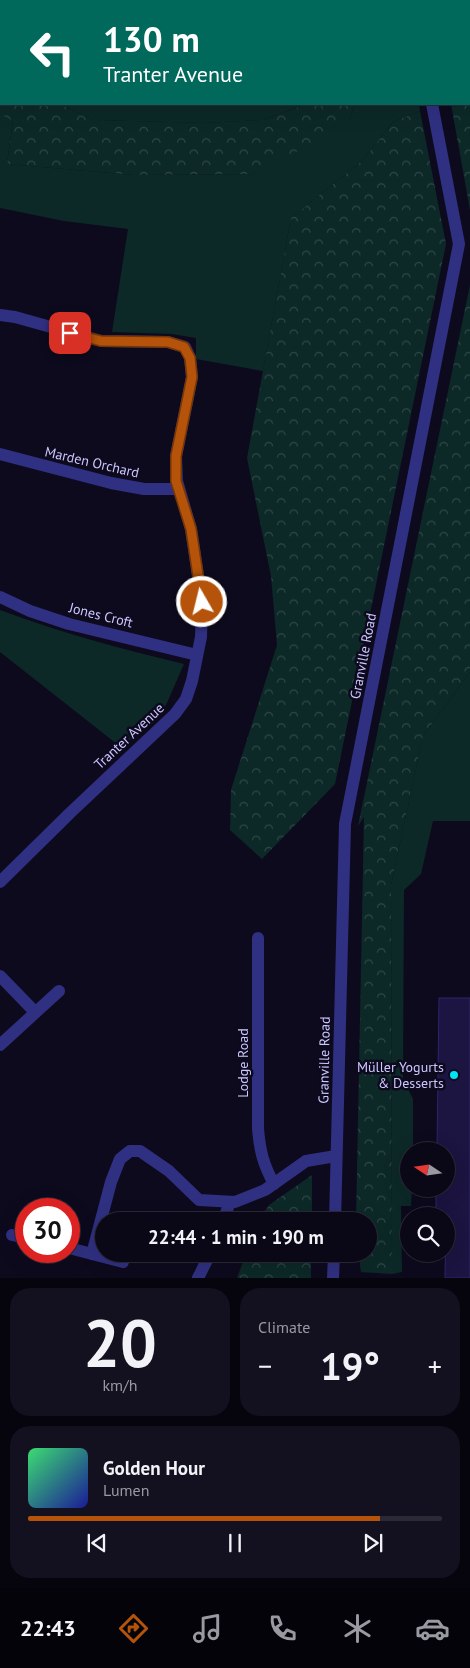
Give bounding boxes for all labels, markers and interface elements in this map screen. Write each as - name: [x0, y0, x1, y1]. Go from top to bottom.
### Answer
- text: 130 m: [103, 16, 200, 62]
- icon: left: [20, 20, 85, 85]
- text: Tranter Avenue: [103, 60, 243, 88]
- pin: [49, 312, 91, 354]
- icon: arrive: [56, 319, 84, 347]
- street label: Marden Orchard: [43, 442, 141, 482]
- position arrow: [175, 575, 227, 627]
- street label: Jones Croft: [66, 598, 135, 632]
- street label: Granville Road: [346, 612, 380, 700]
- street label: Tranter Avenue: [90, 699, 168, 773]
- street label: Granville Road: [314, 1016, 334, 1104]
- street label: Lodge Road: [234, 1028, 252, 1098]
- place label: Müller Yogurts & Desserts: [357, 1058, 444, 1092]
- marker: Müller Yogurts & Desserts: [448, 1069, 460, 1081]
- north arrow: [400, 1142, 455, 1198]
- map controls: [400, 1142, 455, 1262]
- speed limit sign: 30: [15, 1198, 80, 1263]
- button: search: [400, 1207, 455, 1262]
- text: 22:44 · 1 min · 190 m: [148, 1225, 324, 1249]
- text: 20: [83, 1300, 157, 1384]
- text: Climate: [258, 1317, 310, 1337]
- text: 19°: [320, 1341, 380, 1390]
- text: −: [258, 1347, 272, 1384]
- text: +: [428, 1347, 442, 1384]
- text: km/h: [102, 1375, 138, 1395]
- text: Golden Hour: [103, 1456, 205, 1480]
- text: Lumen: [103, 1480, 149, 1500]
- icon: previous: [83, 1529, 111, 1557]
- icon: pause: [221, 1529, 249, 1557]
- icon: next: [359, 1529, 387, 1557]
- icon: directions: [116, 1611, 151, 1646]
- icon: music: [190, 1611, 225, 1646]
- icon: phone: [265, 1611, 300, 1646]
- icon: climate: [340, 1611, 375, 1646]
- icon: car: [415, 1611, 450, 1646]
- text: 22:43: [20, 1614, 76, 1642]

